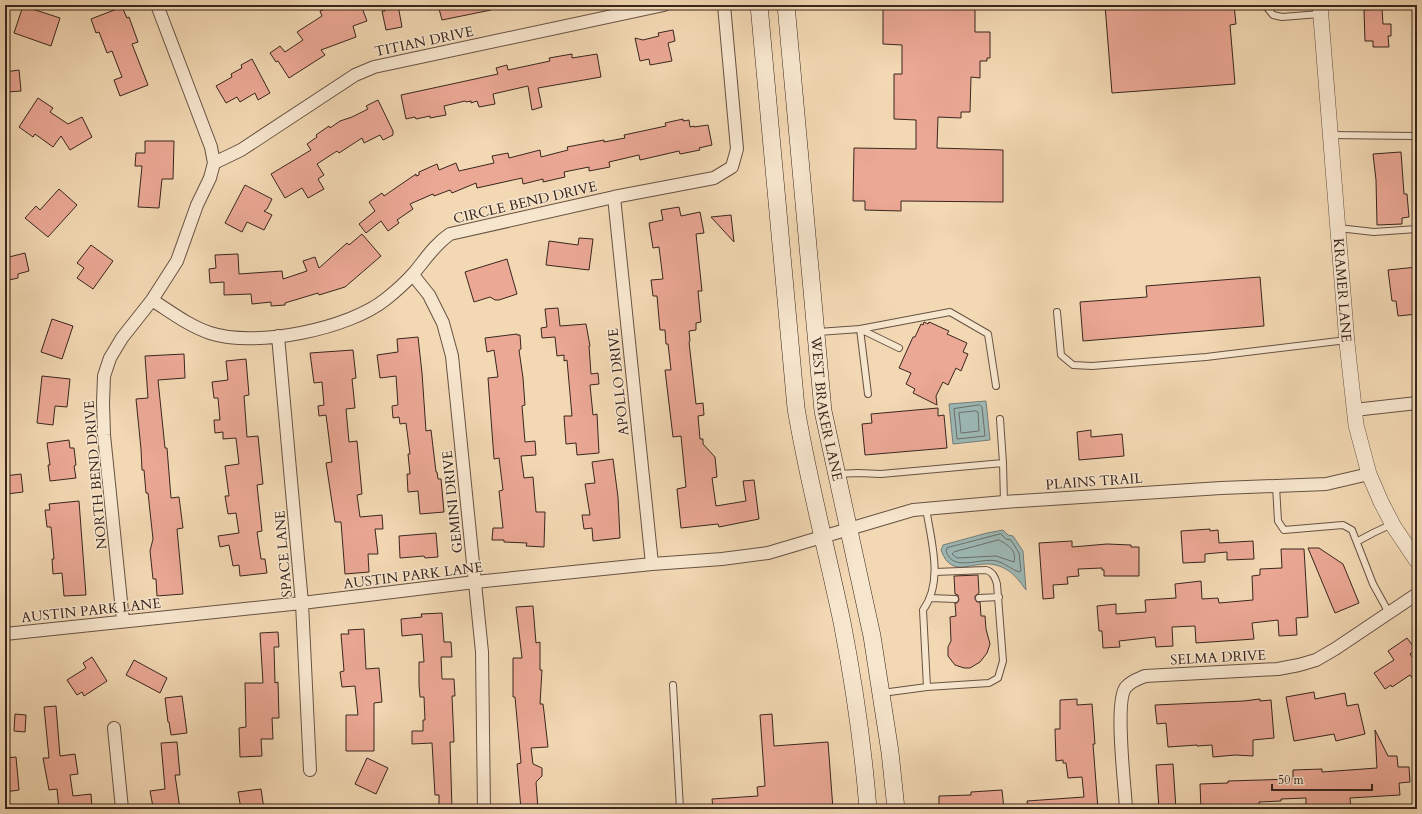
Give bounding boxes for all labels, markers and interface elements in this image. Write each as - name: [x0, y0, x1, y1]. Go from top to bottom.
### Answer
- street label: TITIAN DRIVE: [373, 22, 476, 61]
- street label: CIRCLE BEND DRIVE: [451, 177, 599, 228]
- street label: KRAMER LANE: [1329, 237, 1356, 343]
- street label: APOLLO DRIVE: [603, 327, 634, 437]
- street label: WEST BRAKER LANE: [806, 335, 847, 483]
- street label: NORTH BEND DRIVE: [79, 399, 111, 550]
- street label: GEMINI DRIVE: [438, 449, 467, 554]
- street label: PLAINS TRAIL: [1045, 469, 1144, 494]
- street label: SPACE LANE: [270, 509, 297, 598]
- street label: AUSTIN PARK LANE: [342, 557, 484, 593]
- street label: AUSTIN PARK LANE: [20, 594, 162, 627]
- street label: SELMA DRIVE: [1170, 645, 1267, 669]
- scale bar: [1272, 766, 1372, 792]
- text: 50 m: [1278, 772, 1305, 788]

